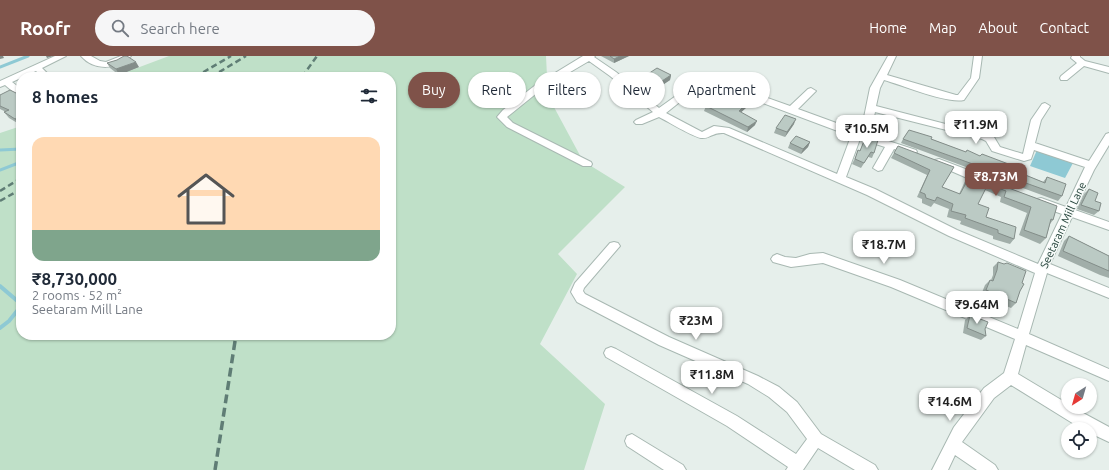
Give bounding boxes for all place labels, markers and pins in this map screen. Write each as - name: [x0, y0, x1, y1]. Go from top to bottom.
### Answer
- pin: ₹11.9M: [943, 111, 1009, 145]
- pin: ₹10.5M: [834, 115, 900, 149]
- pin: ₹8.73M: [963, 163, 1029, 197]
- pin: ₹18.7M: [851, 231, 917, 265]
- pin: ₹9.64M: [944, 291, 1010, 325]
- pin: ₹23M: [672, 307, 720, 341]
- pin: ₹11.8M: [679, 361, 745, 395]
- pin: ₹14.6M: [917, 388, 983, 422]

